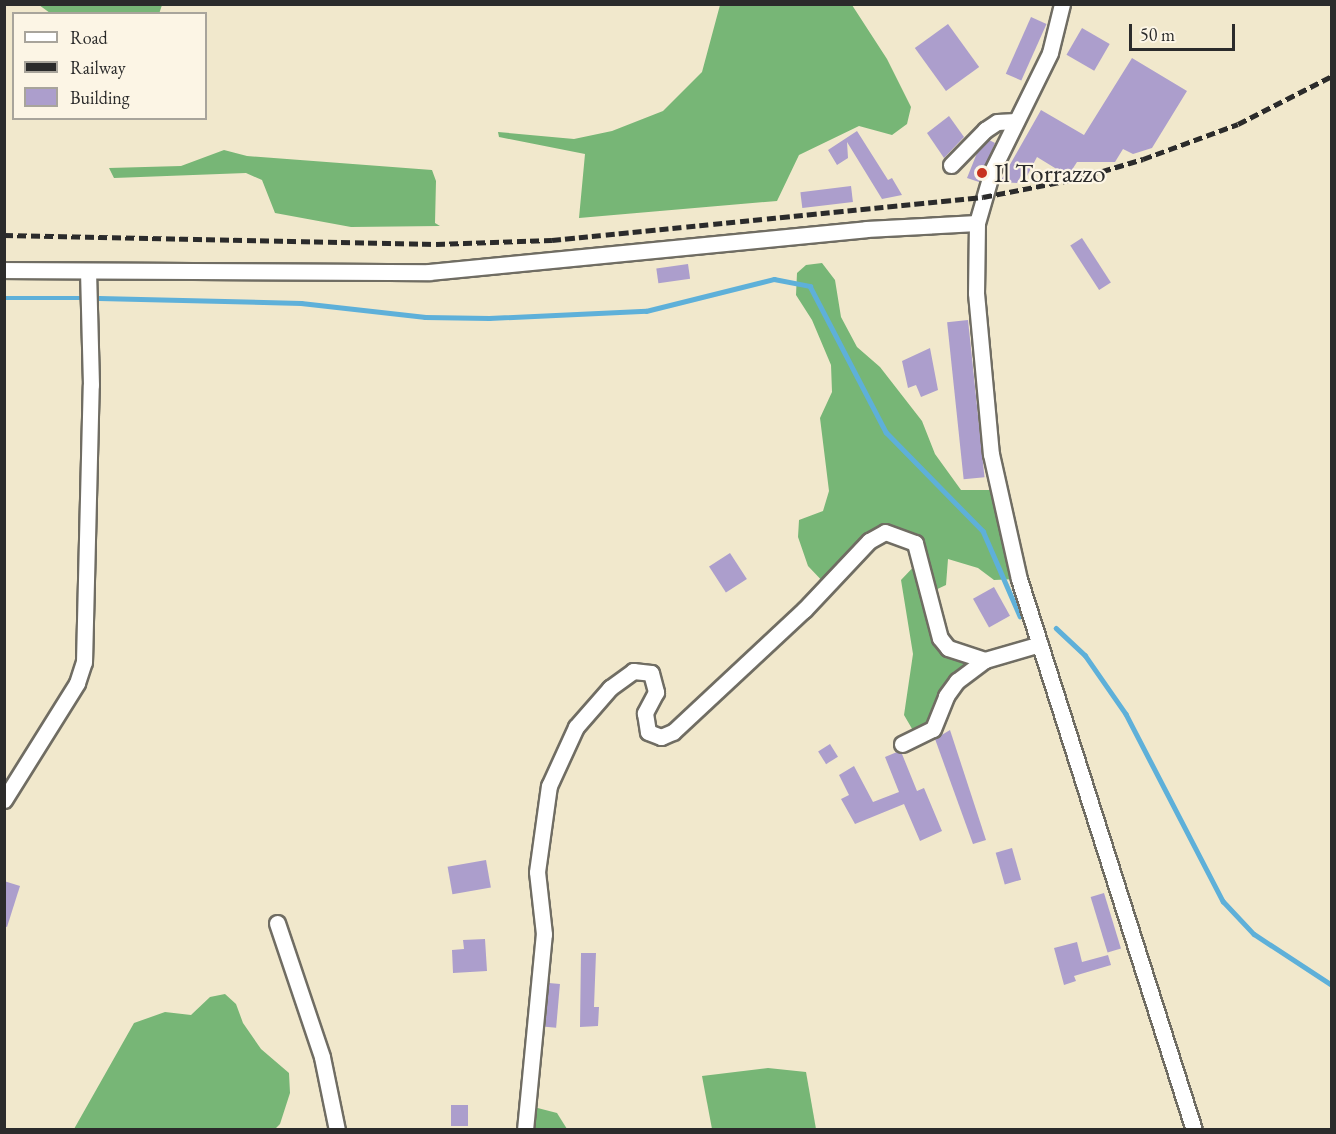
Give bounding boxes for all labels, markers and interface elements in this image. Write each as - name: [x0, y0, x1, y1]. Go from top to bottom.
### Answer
- legend: [12, 12, 207, 120]
- scale bar: [1132, 12, 1238, 50]
- text: 50 m: [1140, 23, 1175, 46]
- text: Road: [70, 26, 108, 49]
- text: Railway: [70, 56, 126, 79]
- text: Building: [70, 86, 130, 109]
- place label: Il Torrazzo: [994, 157, 1106, 189]
- marker: Il Torrazzo: [975, 166, 989, 180]

